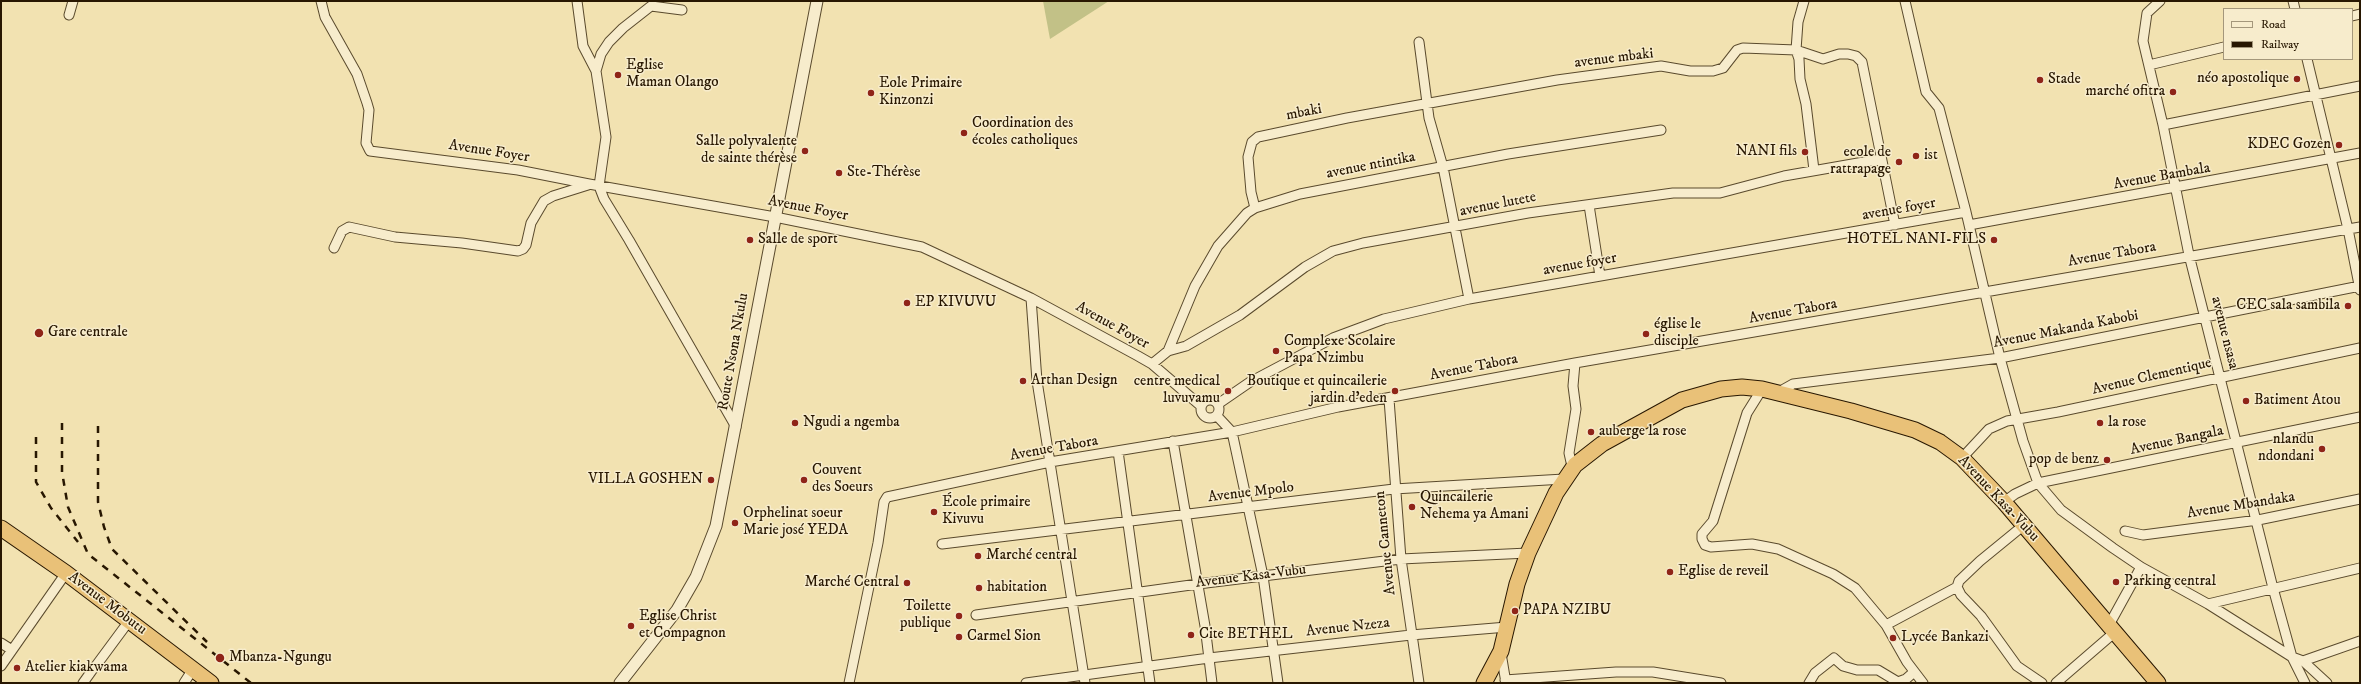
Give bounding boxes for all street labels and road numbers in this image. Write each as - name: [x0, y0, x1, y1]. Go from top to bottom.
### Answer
- street label: avenue mbaki: [1573, 45, 1655, 73]
- street label: mbaki: [1285, 101, 1323, 125]
- street label: Avenue Foyer: [447, 137, 531, 167]
- street label: avenue ntintika: [1325, 149, 1417, 183]
- street label: Avenue Bambala: [2112, 160, 2212, 194]
- street label: avenue lutete: [1458, 189, 1538, 221]
- street label: Avenue Foyer: [766, 192, 850, 226]
- street label: avenue foyer: [1861, 195, 1937, 225]
- street label: Avenue Tabora: [2067, 238, 2157, 272]
- street label: avenue foyer: [1542, 250, 1618, 280]
- street label: Route Nsona Nkulu: [715, 292, 753, 412]
- street label: Avenue Tabora: [1748, 295, 1838, 329]
- street label: avenue nsasa: [2206, 295, 2242, 371]
- street label: Avenue Foyer: [1072, 298, 1152, 354]
- street label: Avenue Makanda Kabobi: [1992, 307, 2140, 353]
- street label: Avenue Tabora: [1429, 351, 1519, 385]
- street label: Avenue Clementique: [2091, 355, 2213, 399]
- street label: Avenue Bangala: [2129, 422, 2225, 460]
- street label: Avenue Tabora: [1009, 432, 1099, 466]
- street label: Avenue Kasa-Vubu: [1954, 452, 2042, 546]
- street label: Avenue Mpolo: [1207, 479, 1295, 507]
- street label: Avenue Mbandaka: [2186, 489, 2296, 523]
- street label: Avenue Canneton: [1372, 490, 1400, 596]
- street label: Avenue Kasa-Vubu: [1195, 561, 1307, 593]
- street label: Avenue Mobutu: [64, 569, 150, 639]
- street label: Avenue Nzeza: [1305, 615, 1391, 641]

